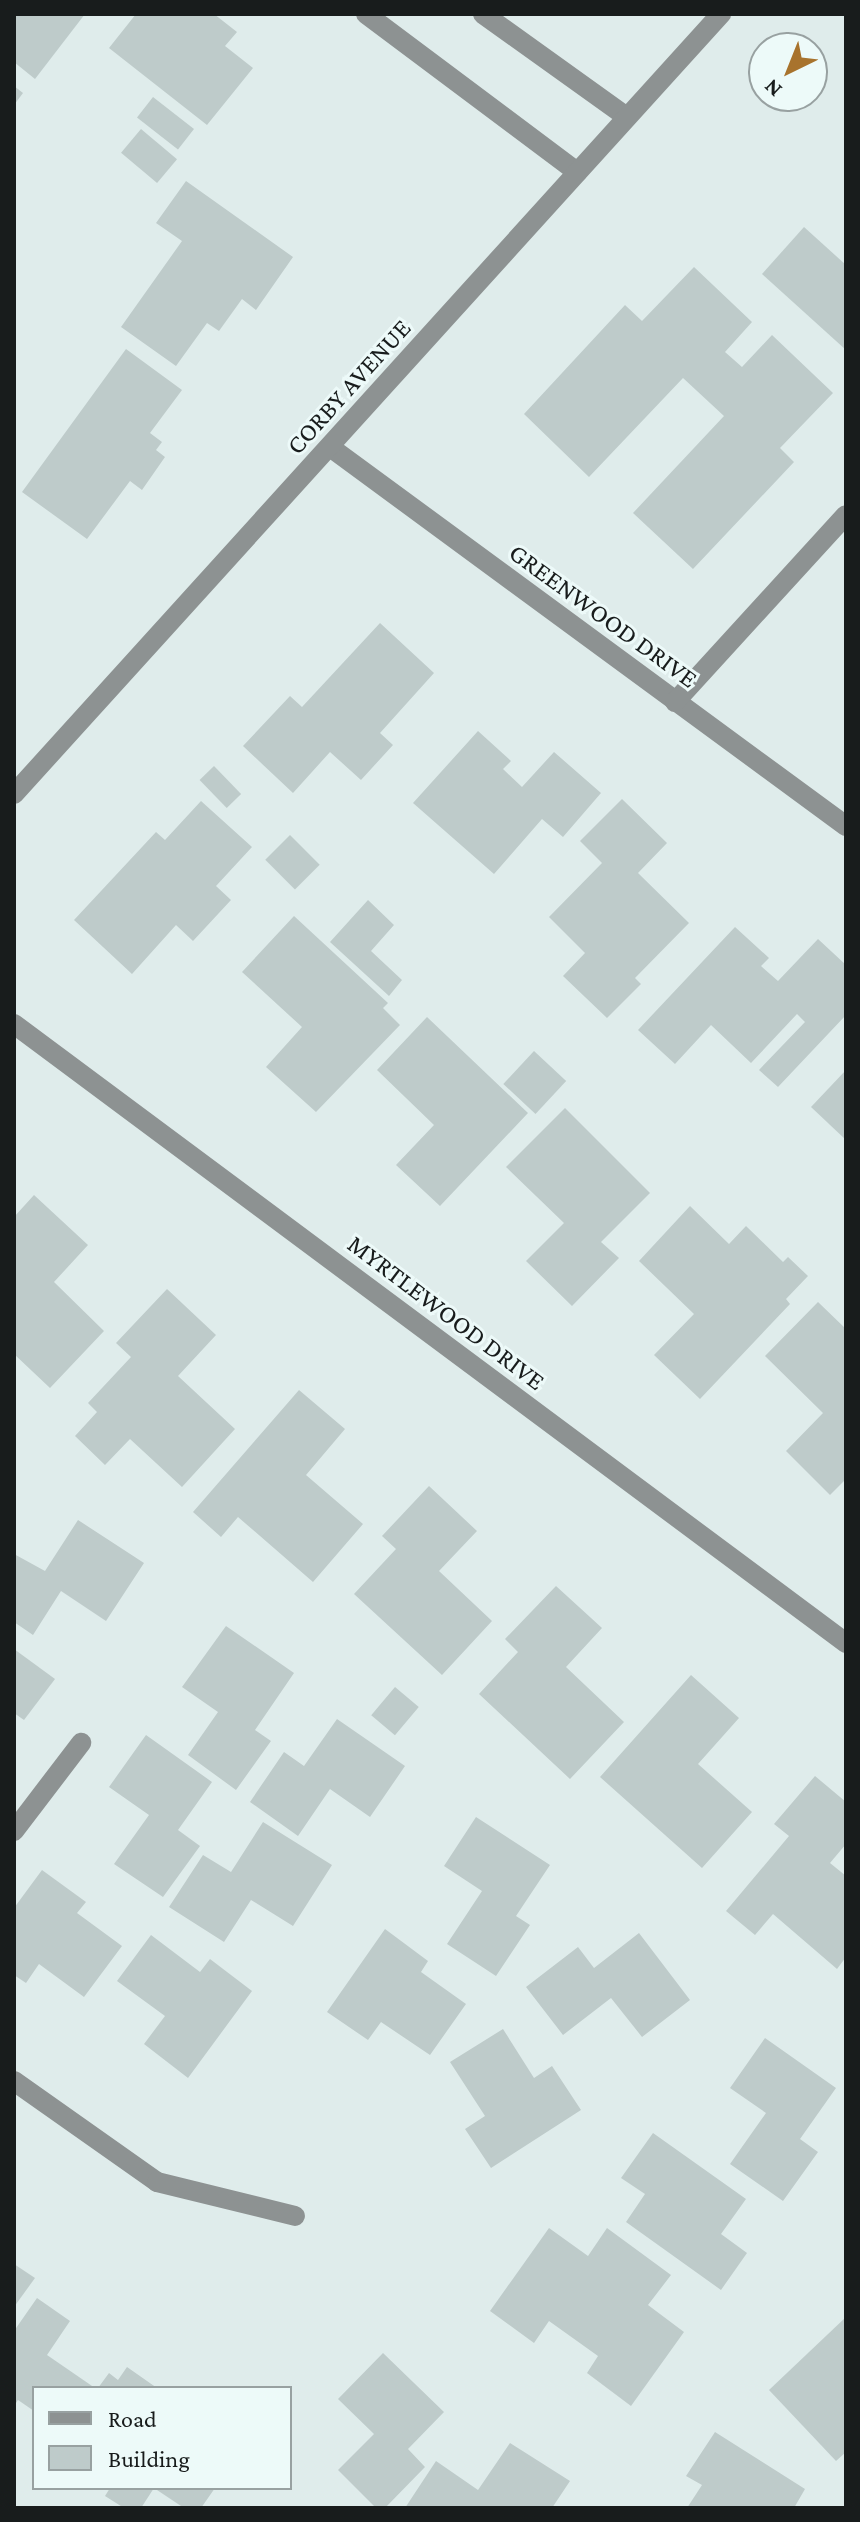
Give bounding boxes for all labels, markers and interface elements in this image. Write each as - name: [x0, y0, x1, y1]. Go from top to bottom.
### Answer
- north arrow: [748, 32, 828, 112]
- text: N: [759, 74, 787, 103]
- street label: CORBY AVENUE: [280, 313, 418, 461]
- street label: GREENWOOD DRIVE: [503, 537, 703, 695]
- street label: MYRTLEWOOD DRIVE: [341, 1229, 551, 1397]
- legend: [32, 2386, 292, 2490]
- text: Road: [108, 2405, 157, 2432]
- text: Building: [108, 2445, 190, 2472]

